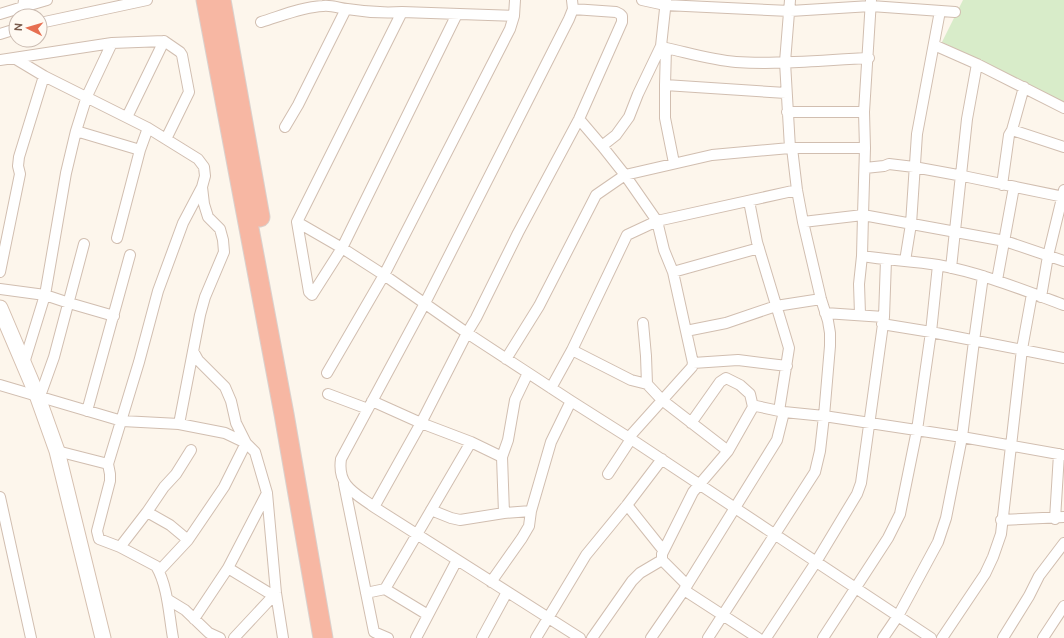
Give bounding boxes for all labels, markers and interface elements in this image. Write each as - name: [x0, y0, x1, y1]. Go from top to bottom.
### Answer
- north arrow: [8, 8, 48, 48]
- text: N: [12, 23, 24, 32]

